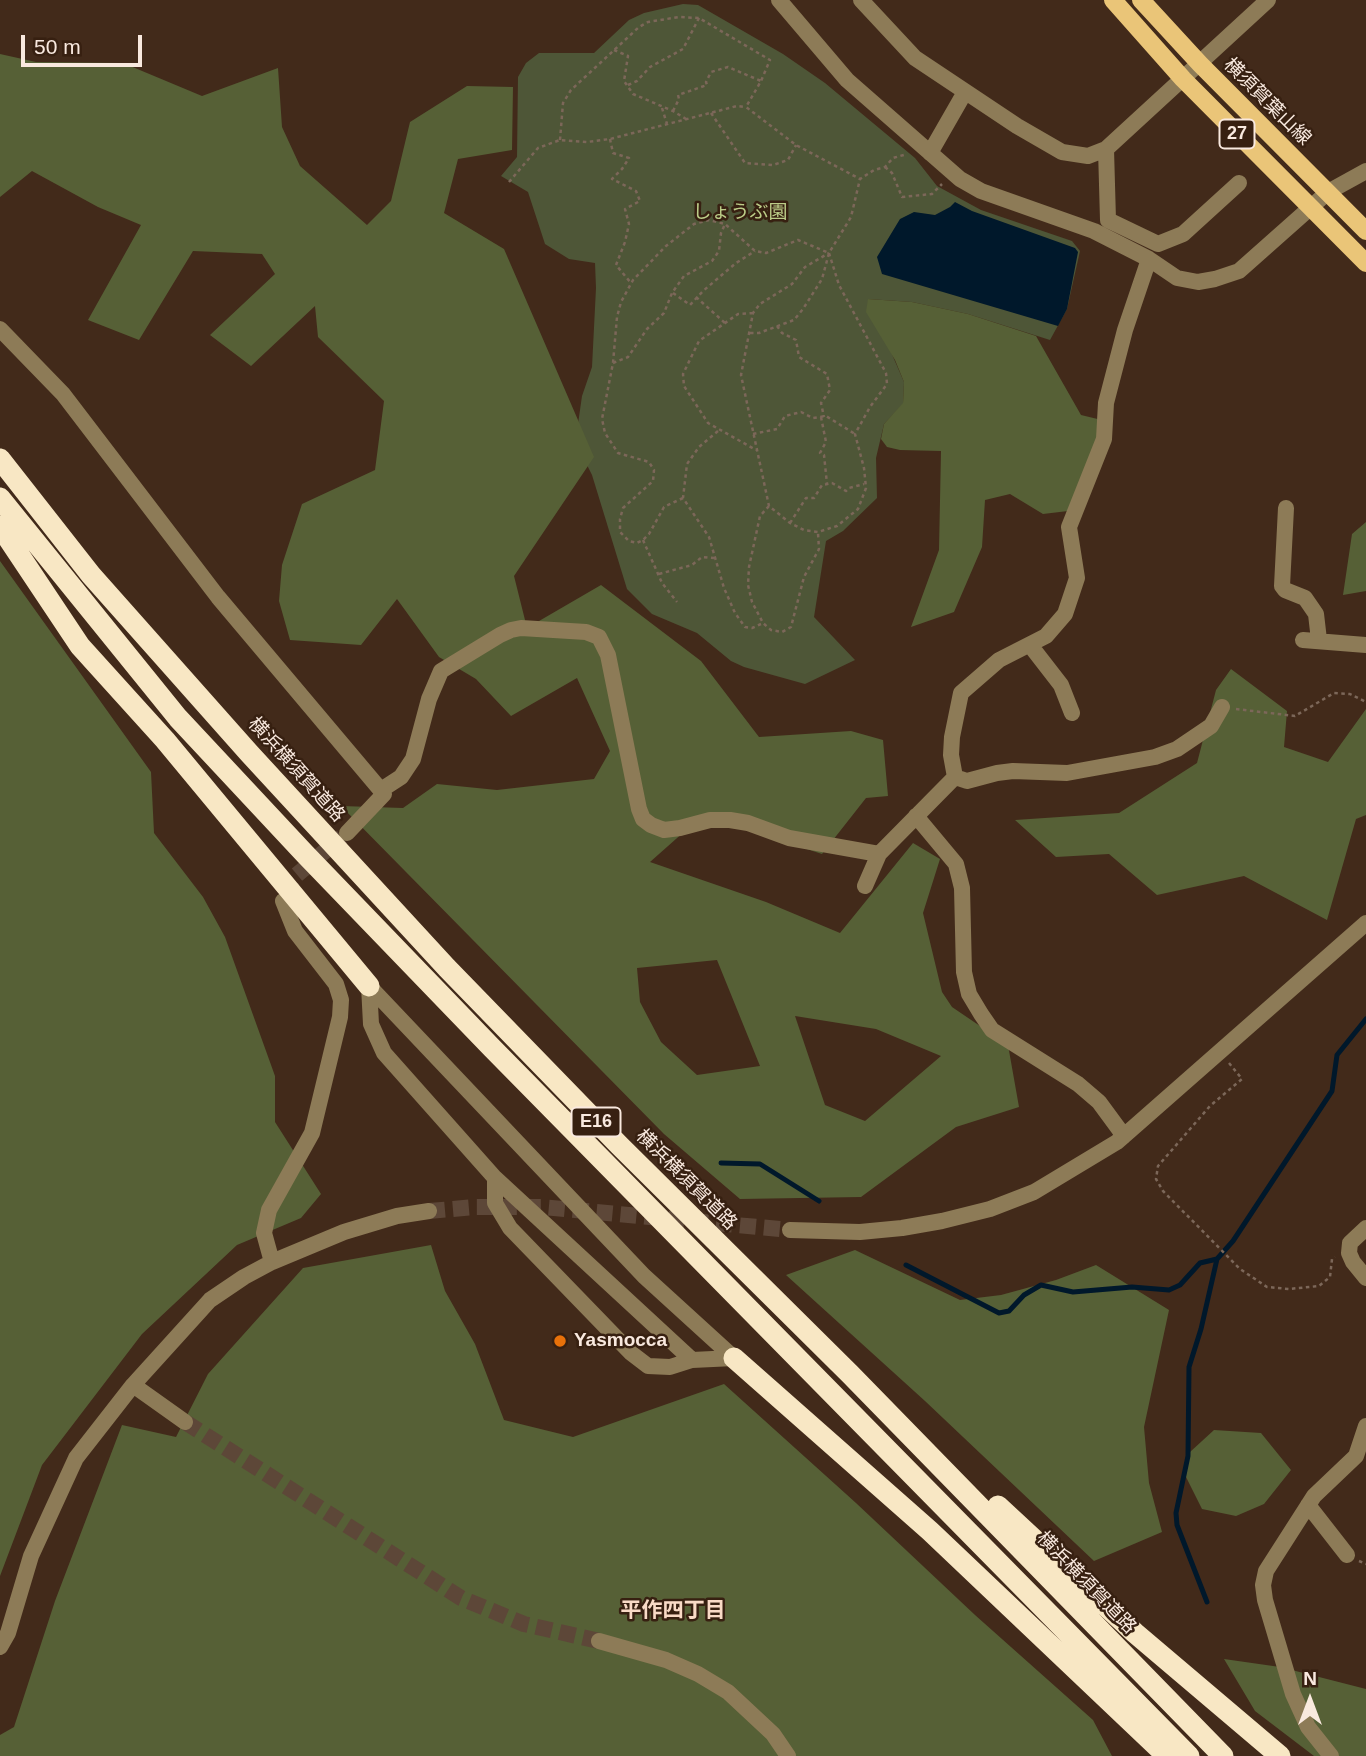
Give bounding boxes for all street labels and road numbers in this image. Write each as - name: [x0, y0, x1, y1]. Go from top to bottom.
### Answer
- street label: 横須賀葉山線: [1219, 54, 1315, 150]
- road number: 27: [1220, 119, 1254, 148]
- street label: 横浜横須賀道路: [243, 713, 349, 827]
- road number: E16: [572, 1107, 620, 1136]
- street label: 横浜横須賀道路: [631, 1125, 741, 1235]
- street label: 横浜横須賀道路: [1032, 1527, 1140, 1639]

